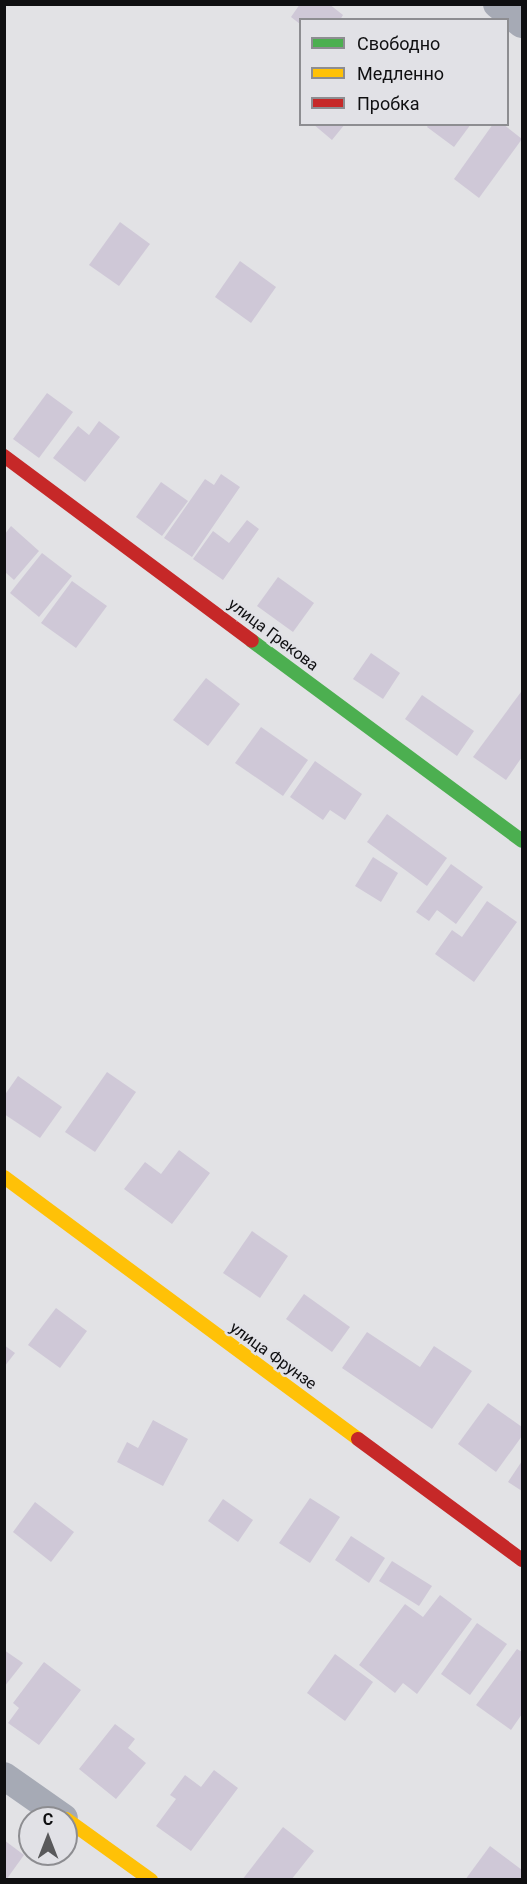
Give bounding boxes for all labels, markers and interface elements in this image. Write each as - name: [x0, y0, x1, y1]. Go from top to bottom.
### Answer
- legend: [299, 18, 509, 126]
- text: Свободно: [357, 33, 440, 54]
- text: Медленно: [357, 63, 444, 84]
- text: Пробка: [357, 93, 420, 114]
- street label: улица Грекова: [224, 595, 322, 675]
- street label: улица Фрунзе: [226, 1318, 320, 1394]
- north arrow: [18, 1806, 78, 1866]
- text: С: [43, 1810, 53, 1829]

